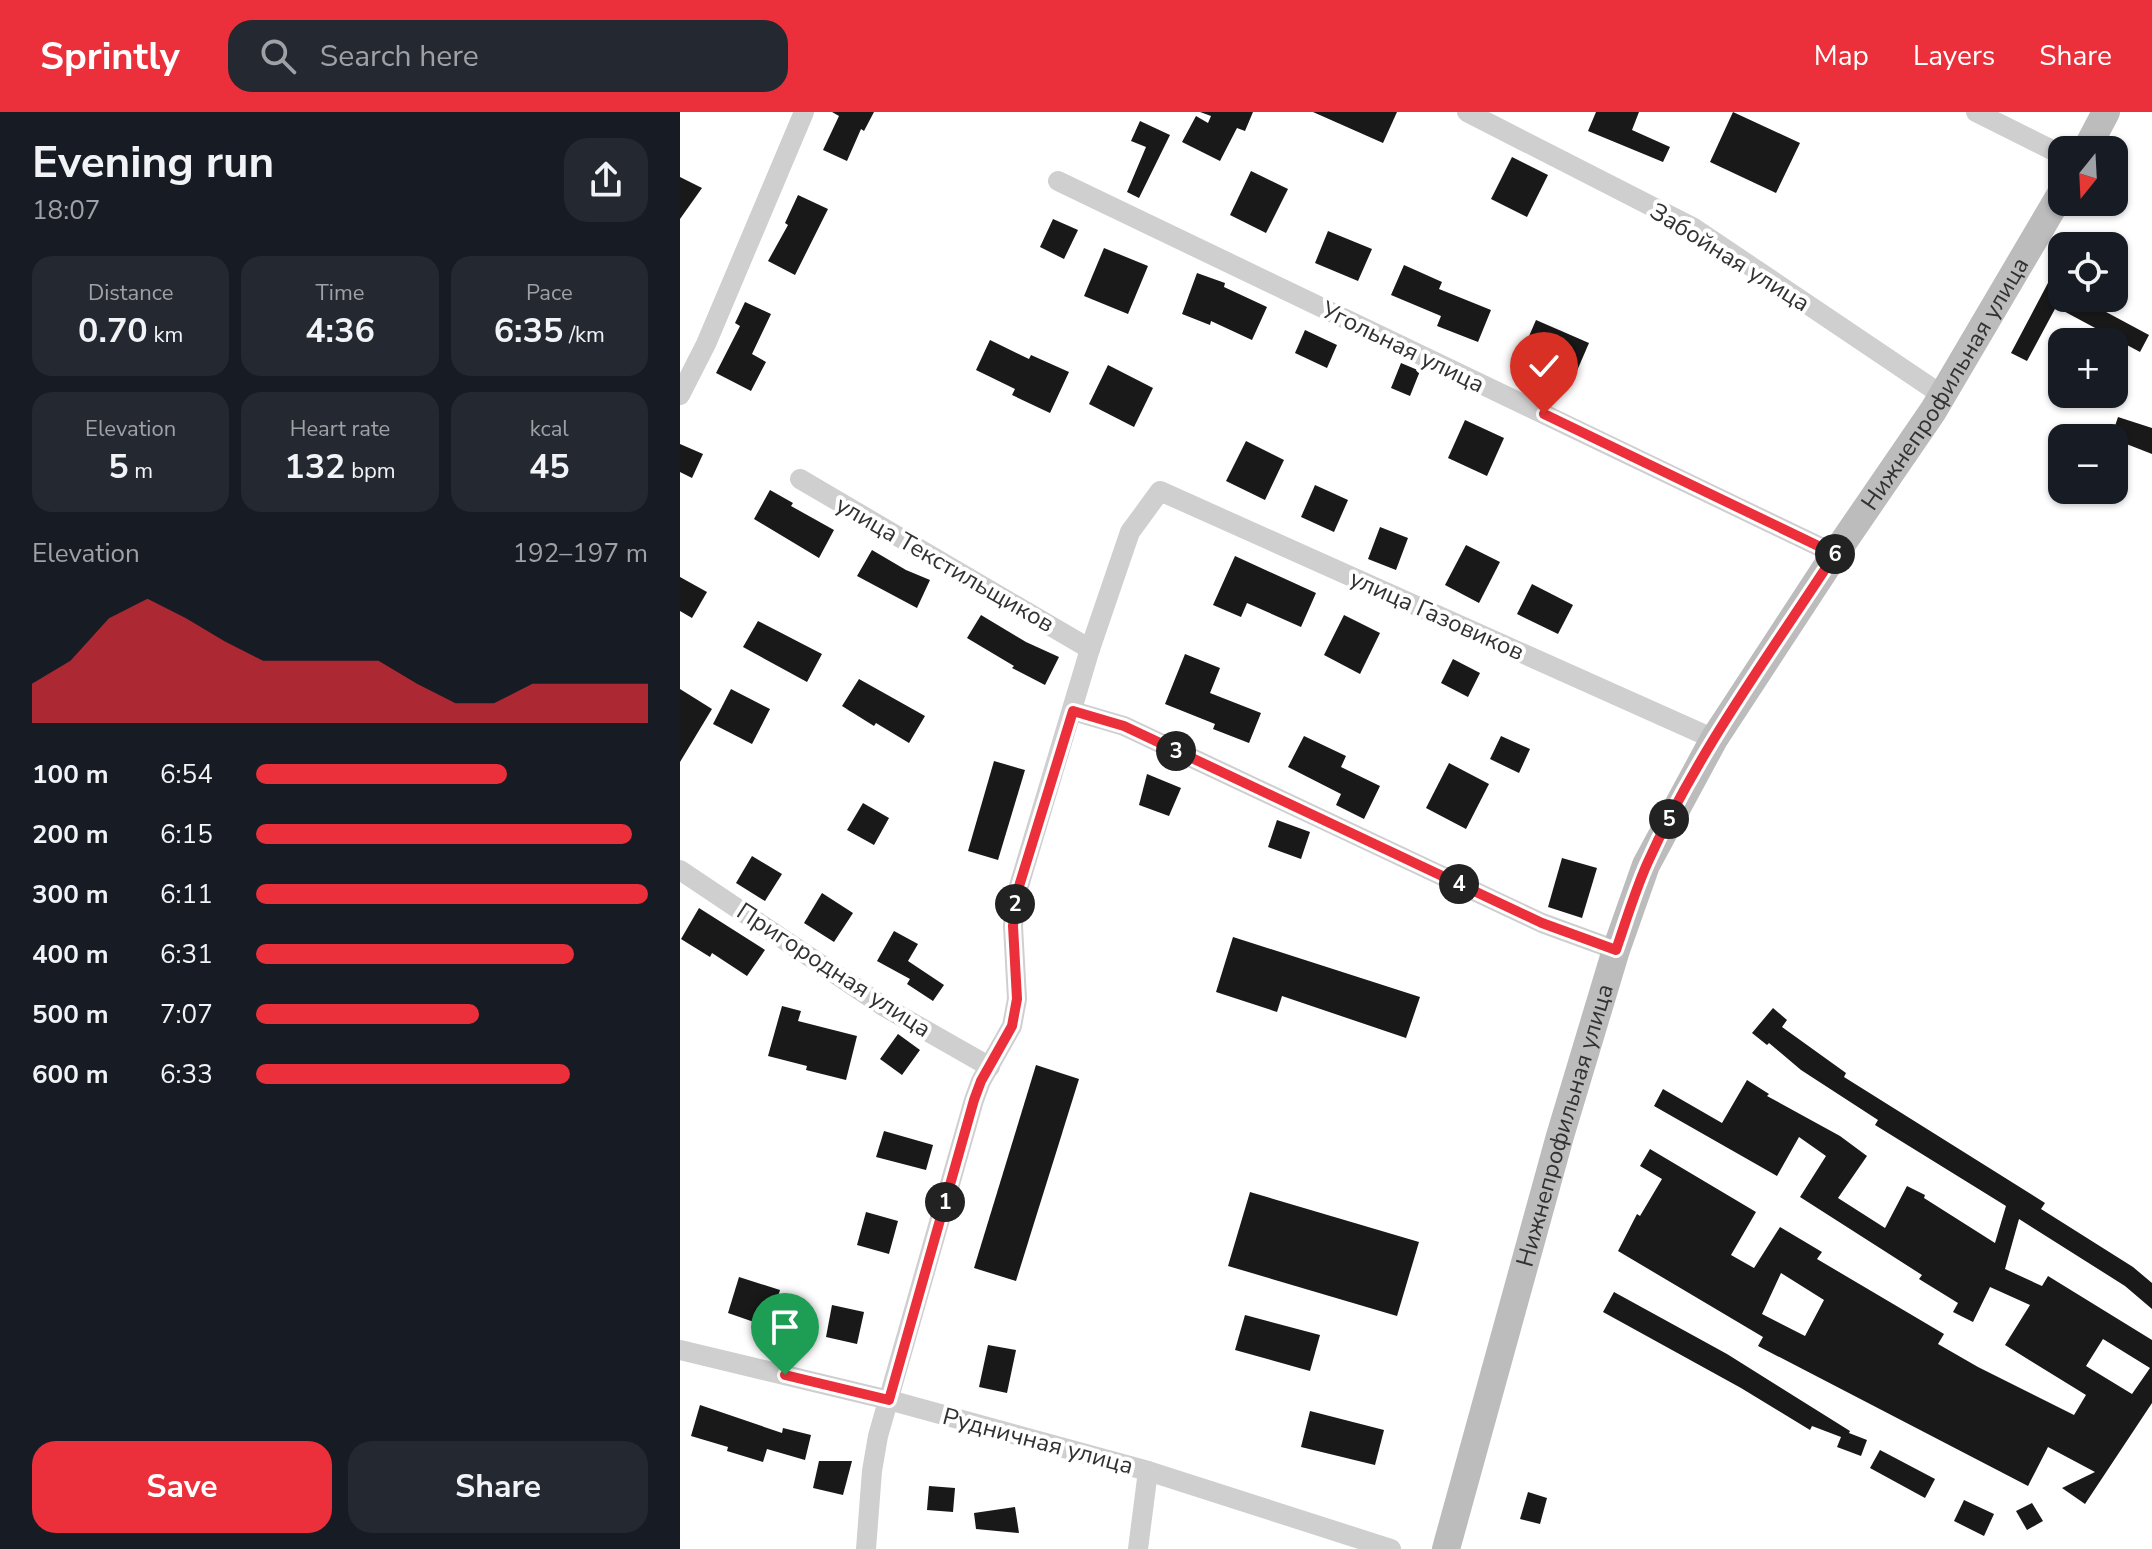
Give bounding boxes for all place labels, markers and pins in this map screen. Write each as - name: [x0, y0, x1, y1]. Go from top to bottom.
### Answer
- pin: [1510, 332, 1578, 414]
- pin: 6: [1815, 534, 1855, 574]
- pin: 3: [1156, 731, 1196, 771]
- pin: 5: [1649, 799, 1689, 839]
- pin: 4: [1439, 864, 1479, 904]
- pin: 2: [995, 884, 1035, 924]
- pin: 1: [925, 1182, 965, 1222]
- pin: [751, 1293, 819, 1375]

